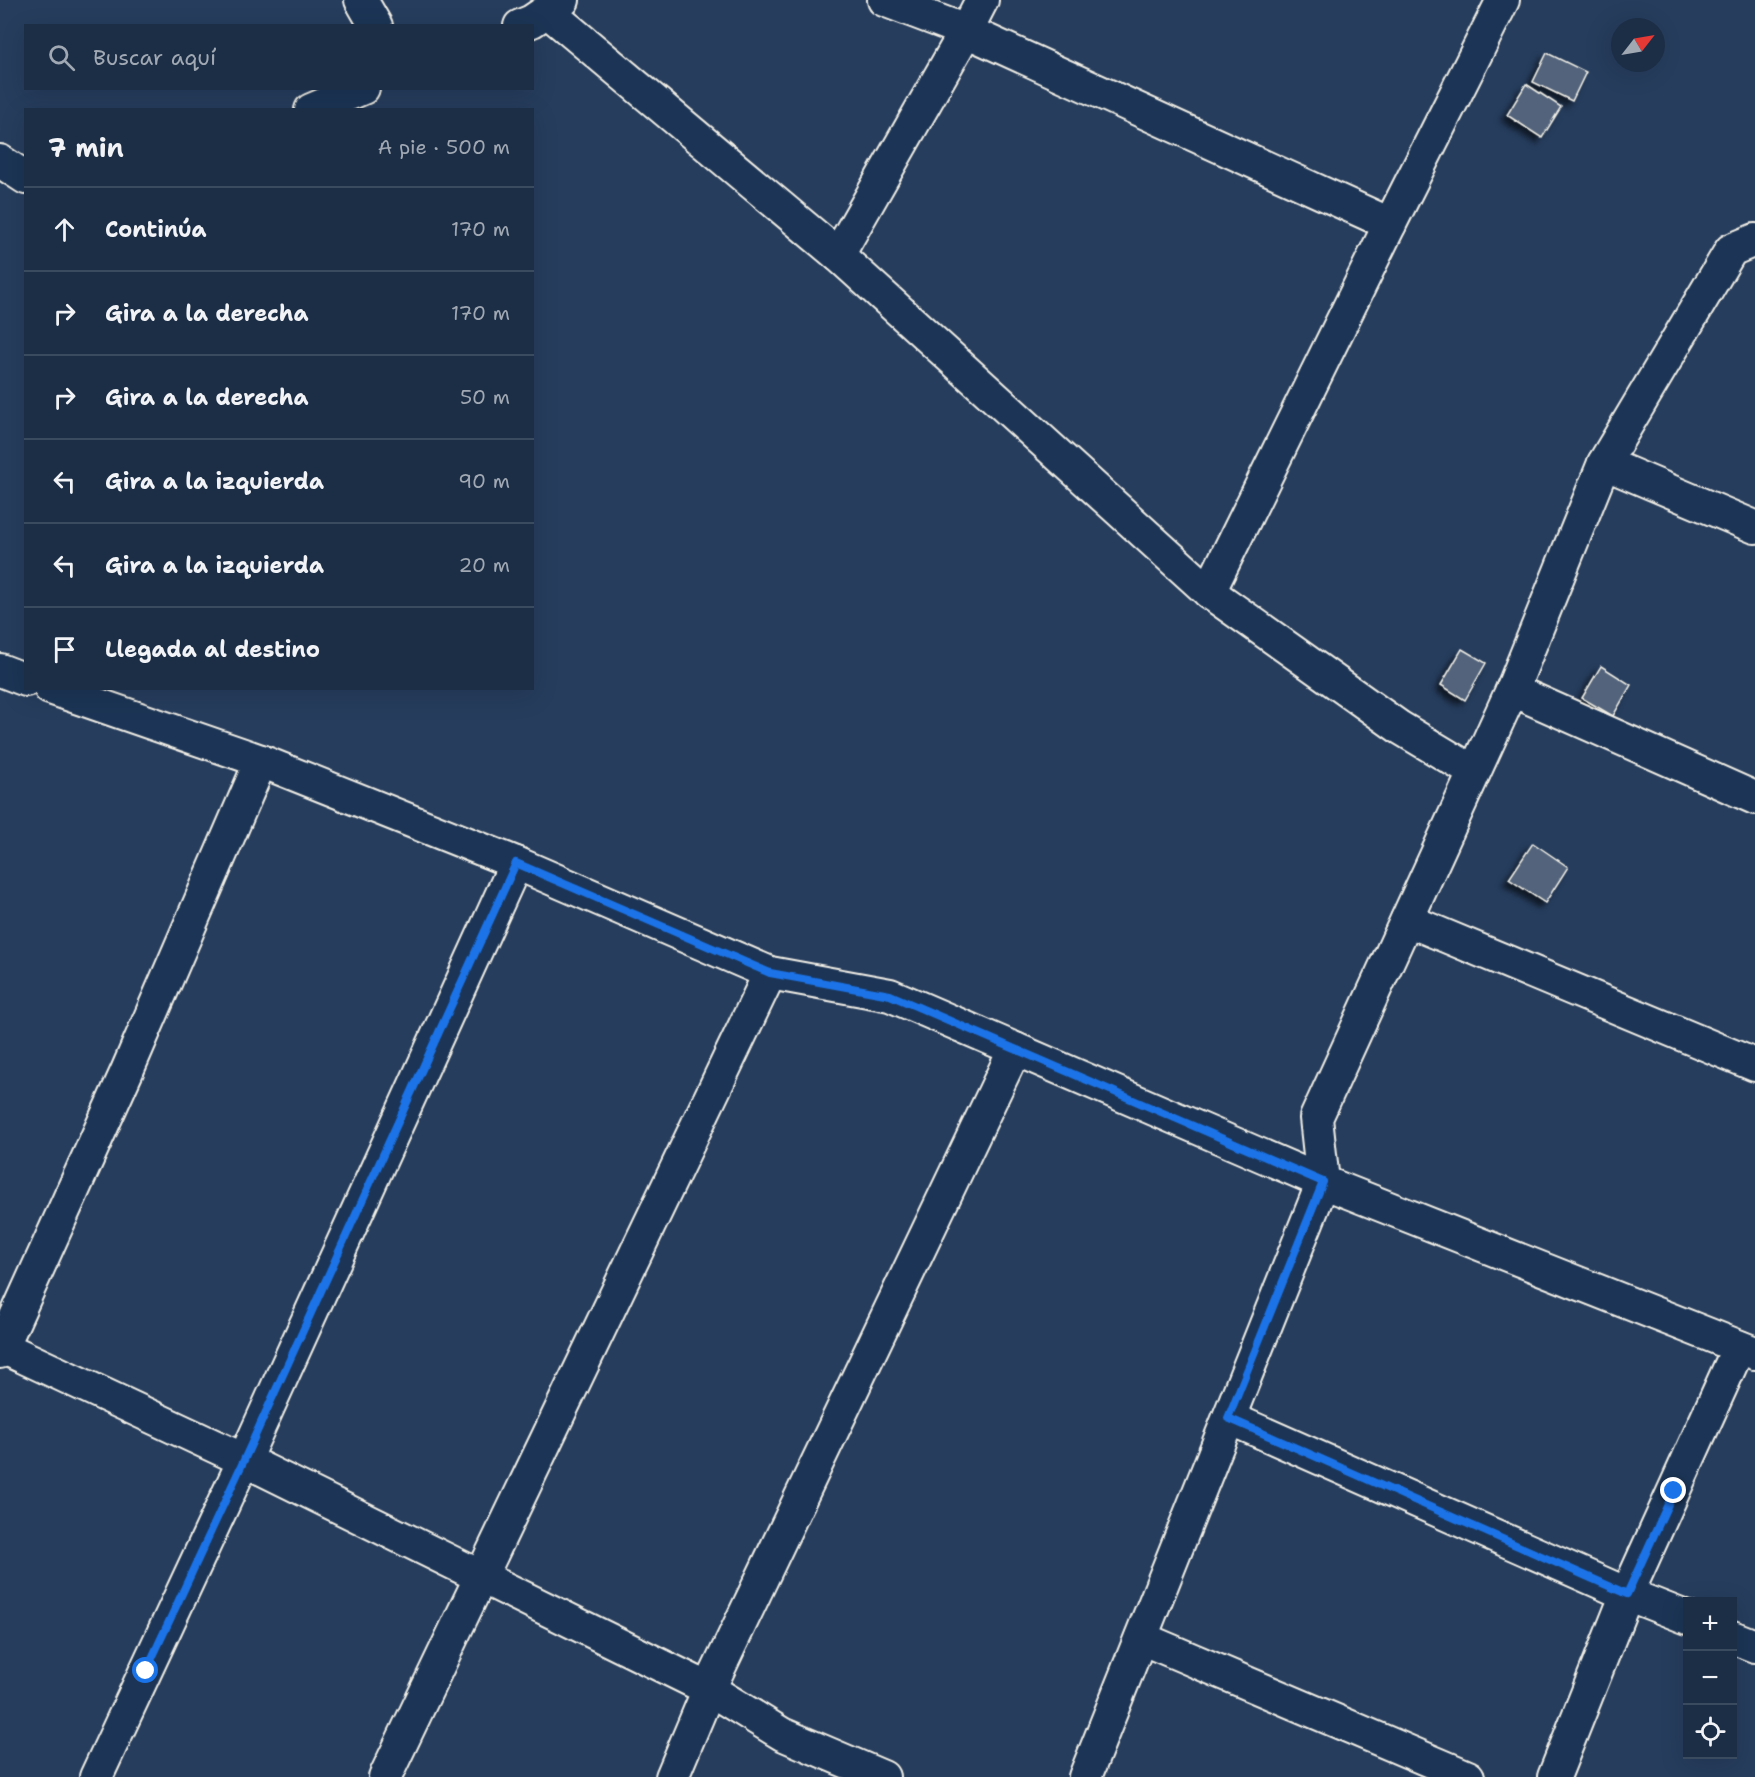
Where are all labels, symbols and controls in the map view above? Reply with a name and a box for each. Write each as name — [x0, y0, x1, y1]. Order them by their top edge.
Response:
north arrow — [1611, 18, 1665, 72]
search box — [24, 24, 534, 90]
icon: search — [45, 41, 78, 74]
text: Buscar aquí — [93, 43, 216, 72]
text: 7 min — [48, 130, 124, 165]
text: A pie · 500 m — [378, 134, 510, 160]
icon: ahead — [48, 213, 81, 246]
text: Continúa — [105, 215, 207, 244]
text: 170 m — [451, 216, 510, 242]
icon: right — [48, 297, 81, 330]
text: Gira a la derecha — [105, 299, 309, 328]
text: 170 m — [451, 300, 510, 326]
icon: right — [48, 381, 81, 414]
text: Gira a la derecha — [105, 383, 309, 412]
text: 50 m — [460, 384, 510, 410]
icon: left — [48, 465, 81, 498]
text: Gira a la izquierda — [105, 467, 324, 496]
text: 90 m — [458, 468, 510, 494]
icon: left — [48, 549, 81, 582]
text: Gira a la izquierda — [105, 551, 324, 580]
text: 20 m — [459, 552, 510, 578]
icon: arrive — [48, 633, 81, 666]
text: Llegada al destino — [105, 635, 320, 664]
route end — [1660, 1477, 1686, 1503]
map controls — [1683, 1597, 1737, 1759]
button: + — [1683, 1597, 1737, 1651]
button: − — [1683, 1651, 1737, 1705]
route start — [132, 1657, 158, 1683]
button: locate — [1683, 1705, 1737, 1759]

